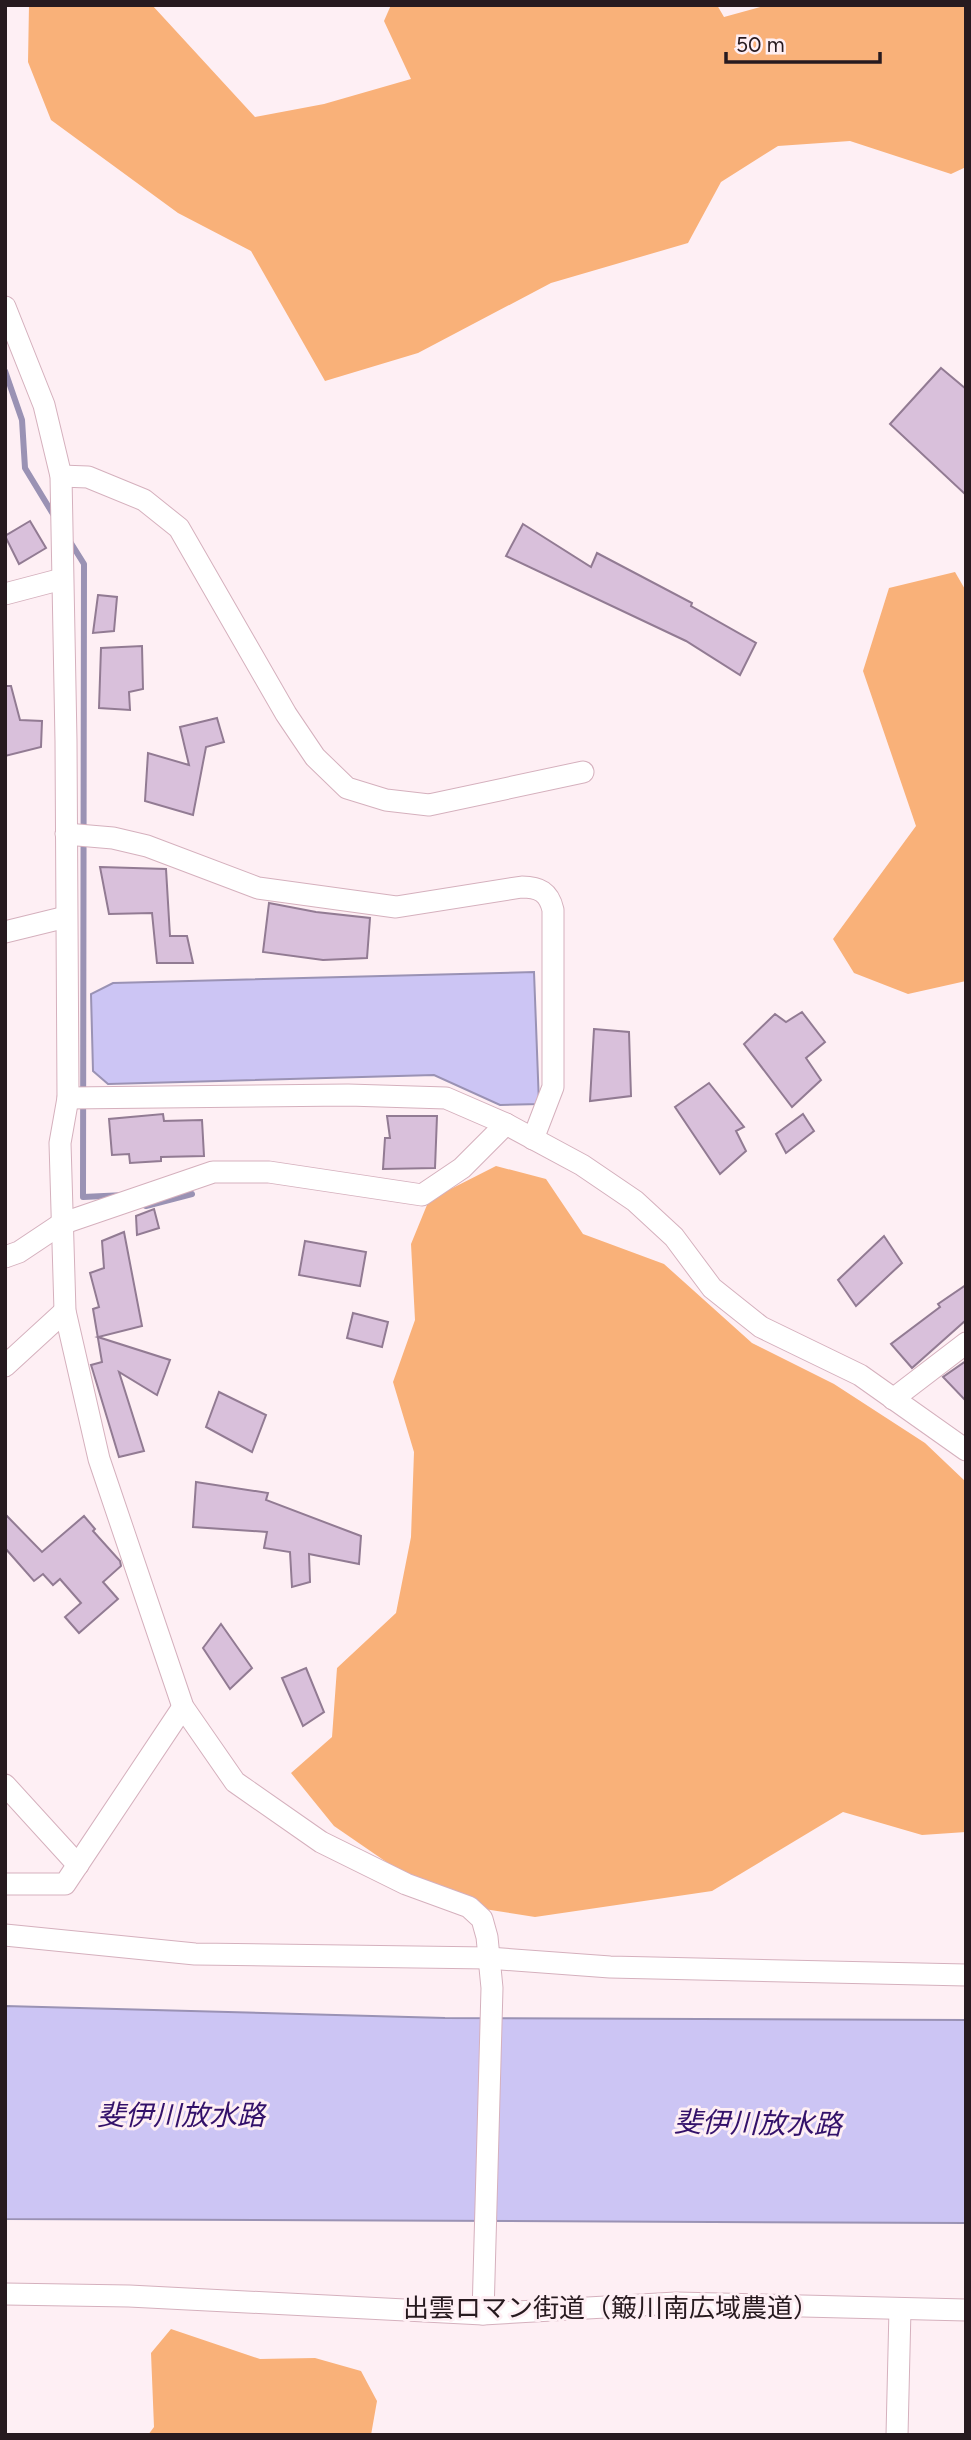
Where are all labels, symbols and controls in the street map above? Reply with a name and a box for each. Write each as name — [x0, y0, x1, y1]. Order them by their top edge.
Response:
scale bar — [726, 21, 880, 65]
text: 50 m — [736, 32, 785, 57]
water label: 斐伊川放水路 — [97, 2098, 267, 2132]
water label: 斐伊川放水路 — [674, 2105, 844, 2141]
street label: 出雲ロマン街道（簸川南広域農道） — [403, 2292, 819, 2324]

